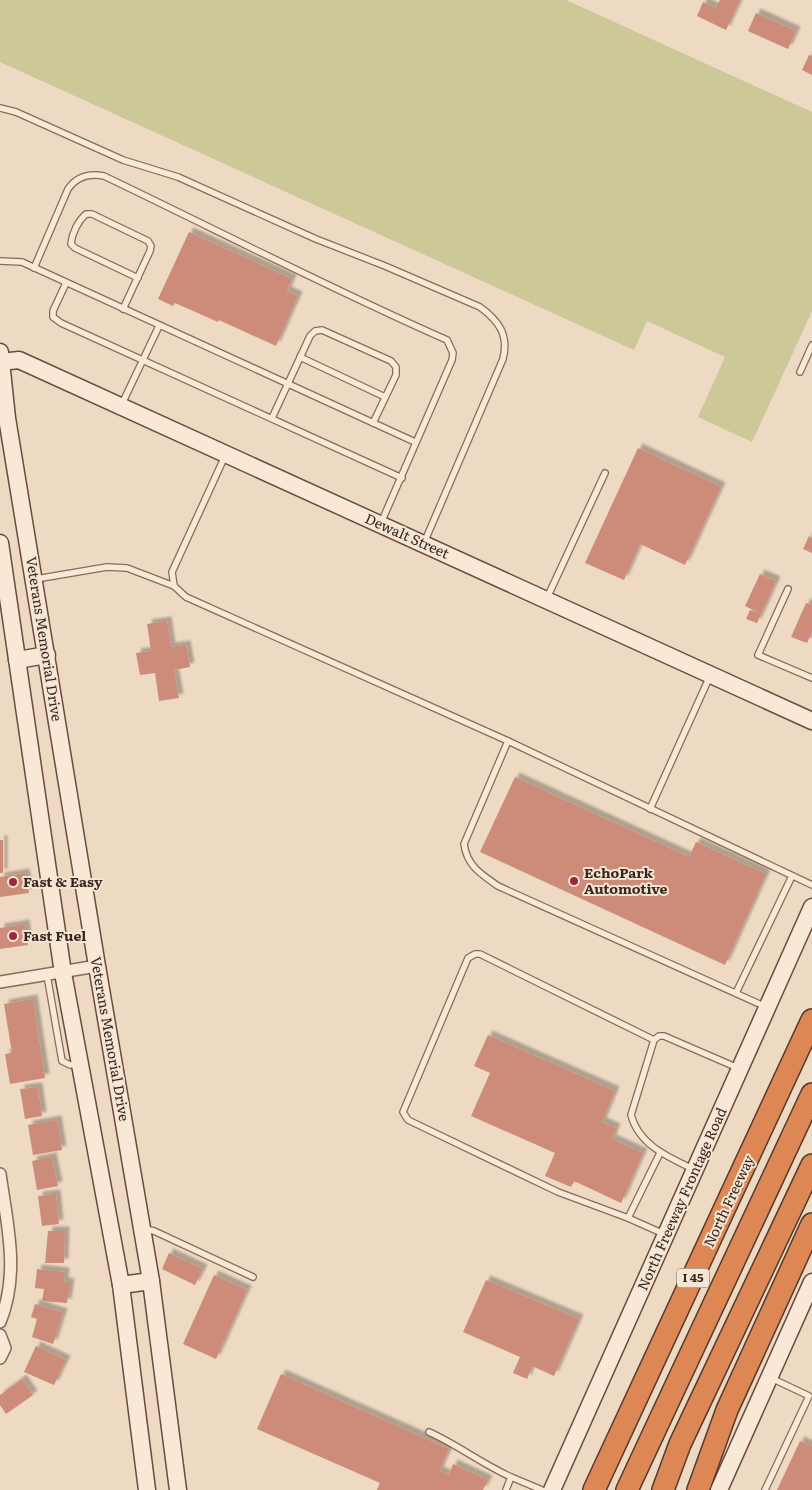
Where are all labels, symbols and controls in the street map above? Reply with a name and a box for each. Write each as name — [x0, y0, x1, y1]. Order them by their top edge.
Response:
street label: Dewalt Street — [362, 508, 453, 563]
street label: Veterans Memorial Drive — [22, 555, 68, 723]
place label: EchoPark Automotive — [584, 862, 668, 898]
place label: Fast & Easy — [23, 871, 103, 891]
marker: EchoPark Automotive — [568, 875, 580, 887]
marker: Fast & Easy — [7, 876, 19, 888]
place label: Fast Fuel — [23, 925, 86, 945]
marker: Fast Fuel — [7, 930, 19, 942]
street label: Veterans Memorial Drive — [87, 955, 135, 1123]
street label: North Freeway Frontage Road — [634, 1105, 730, 1293]
street label: North Freeway — [700, 1152, 758, 1250]
road number: I 45 — [677, 1268, 709, 1288]

